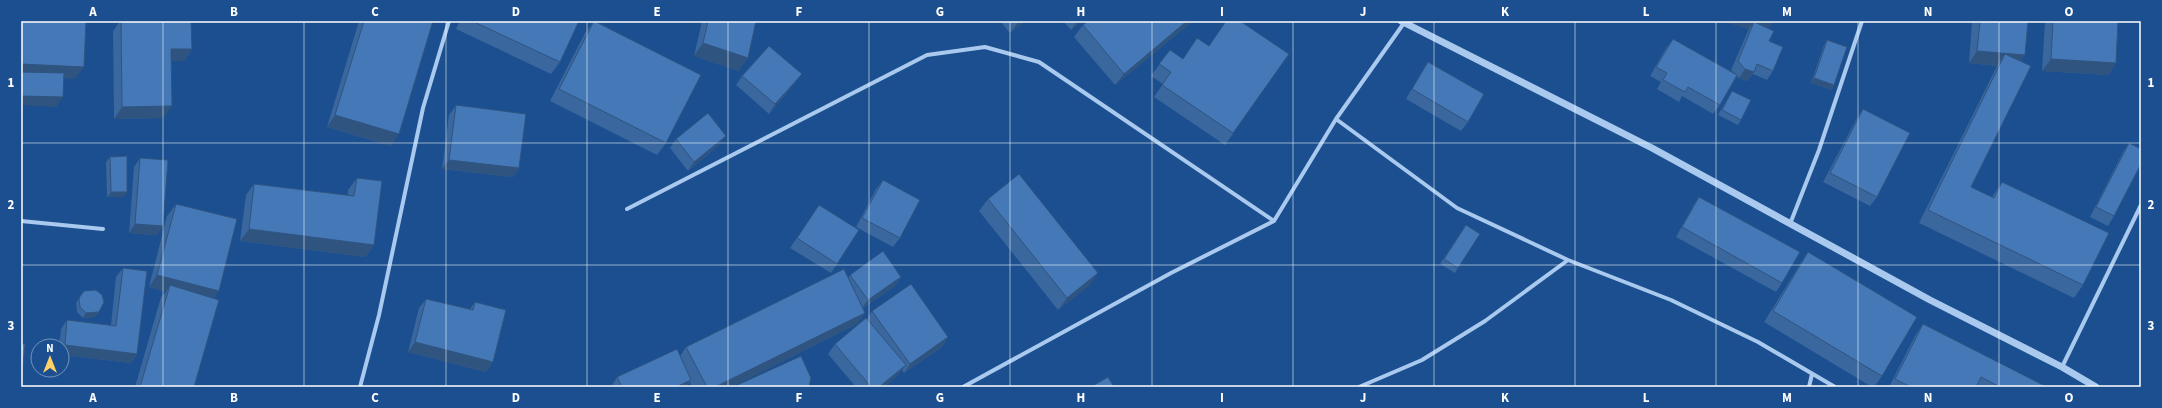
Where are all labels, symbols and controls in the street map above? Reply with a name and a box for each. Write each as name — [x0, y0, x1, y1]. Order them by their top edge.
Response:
text: A — [88, 3, 97, 21]
text: B — [230, 3, 238, 21]
text: C — [371, 3, 379, 21]
text: D — [512, 3, 520, 21]
text: E — [653, 3, 661, 21]
text: F — [796, 3, 803, 21]
text: G — [936, 3, 944, 21]
text: H — [1077, 3, 1085, 21]
text: I — [1220, 3, 1224, 21]
text: J — [1360, 3, 1366, 21]
text: K — [1501, 3, 1510, 21]
text: L — [1643, 3, 1650, 21]
text: M — [1782, 3, 1792, 21]
text: N — [1924, 3, 1932, 21]
text: O — [2065, 3, 2074, 21]
text: 1 — [8, 74, 15, 92]
text: 1 — [2148, 74, 2155, 92]
text: 2 — [8, 196, 15, 214]
text: 2 — [2148, 196, 2155, 214]
text: 3 — [8, 317, 15, 335]
text: 3 — [2148, 317, 2155, 335]
north arrow — [30, 338, 70, 378]
text: N — [46, 341, 54, 356]
text: A — [88, 389, 97, 407]
text: B — [230, 389, 238, 407]
text: C — [371, 389, 379, 407]
text: D — [512, 389, 520, 407]
text: E — [653, 389, 661, 407]
text: F — [796, 389, 803, 407]
text: G — [936, 389, 944, 407]
text: H — [1077, 389, 1085, 407]
text: I — [1220, 389, 1224, 407]
text: J — [1360, 389, 1366, 407]
text: K — [1501, 389, 1510, 407]
text: L — [1643, 389, 1650, 407]
text: M — [1782, 389, 1792, 407]
text: N — [1924, 389, 1932, 407]
text: O — [2065, 389, 2074, 407]

